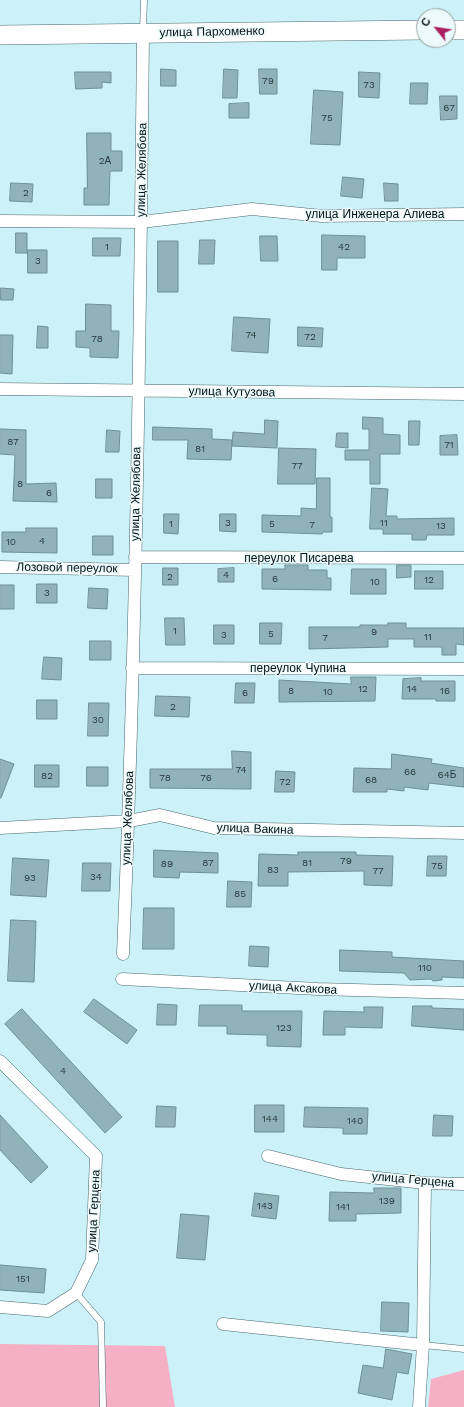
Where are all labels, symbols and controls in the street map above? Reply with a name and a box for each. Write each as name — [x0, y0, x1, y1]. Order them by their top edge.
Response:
north arrow — [416, 8, 456, 48]
text: С — [418, 16, 434, 29]
street label: улица Пархоменко — [159, 24, 265, 40]
house number: 79 — [262, 75, 274, 87]
house number: 73 — [363, 79, 375, 91]
house number: 67 — [443, 102, 455, 114]
house number: 75 — [321, 112, 333, 124]
street label: улица Желябова — [134, 123, 150, 217]
house number: 2А — [99, 155, 111, 167]
house number: 2 — [23, 187, 29, 199]
street label: улица Инженера Алиева — [305, 207, 445, 221]
house number: 1 — [105, 241, 109, 253]
house number: 42 — [338, 241, 350, 253]
house number: 3 — [35, 255, 41, 267]
house number: 74 — [245, 329, 257, 341]
house number: 72 — [304, 331, 316, 343]
house number: 78 — [91, 333, 103, 345]
street label: улица Кутузова — [189, 384, 275, 400]
house number: 87 — [7, 436, 19, 448]
house number: 71 — [444, 439, 454, 451]
house number: 81 — [195, 443, 205, 455]
street label: улица Желябова — [128, 447, 144, 541]
house number: 77 — [291, 460, 303, 472]
house number: 8 — [17, 478, 23, 490]
house number: 6 — [46, 487, 52, 499]
house number: 3 — [225, 517, 231, 529]
house number: 11 — [380, 517, 388, 529]
house number: 1 — [169, 518, 173, 530]
house number: 5 — [269, 518, 275, 530]
house number: 7 — [309, 519, 315, 531]
house number: 13 — [436, 520, 446, 532]
house number: 4 — [39, 535, 45, 547]
house number: 10 — [6, 536, 16, 548]
street label: переулок Писарева — [244, 551, 354, 565]
street label: Лозовой переулок — [16, 560, 118, 576]
house number: 4 — [223, 569, 229, 581]
house number: 2 — [167, 571, 173, 583]
house number: 6 — [272, 573, 278, 585]
house number: 12 — [424, 574, 434, 586]
house number: 10 — [370, 576, 380, 588]
house number: 3 — [44, 587, 50, 599]
house number: 1 — [173, 625, 177, 637]
house number: 9 — [371, 626, 377, 638]
house number: 5 — [268, 628, 274, 640]
house number: 3 — [221, 629, 227, 641]
house number: 11 — [424, 631, 432, 643]
house number: 7 — [322, 632, 328, 644]
street label: переулок Чупина — [250, 661, 346, 675]
house number: 12 — [358, 683, 368, 695]
house number: 14 — [407, 683, 417, 695]
house number: 8 — [288, 685, 294, 697]
house number: 16 — [440, 685, 450, 697]
house number: 10 — [323, 686, 333, 698]
house number: 6 — [242, 687, 248, 699]
house number: 2 — [170, 701, 176, 713]
house number: 30 — [92, 714, 104, 726]
house number: 74 — [235, 764, 247, 776]
house number: 66 — [404, 766, 416, 778]
house number: 64Б — [438, 769, 456, 781]
house number: 82 — [41, 770, 53, 782]
street label: улица Желябова — [119, 771, 137, 865]
house number: 78 — [159, 772, 171, 784]
house number: 76 — [200, 772, 212, 784]
house number: 68 — [365, 774, 377, 786]
house number: 72 — [279, 776, 291, 788]
street label: улица Вакина — [216, 820, 294, 838]
house number: 79 — [340, 855, 352, 867]
house number: 87 — [202, 857, 214, 869]
house number: 81 — [302, 857, 312, 869]
house number: 89 — [161, 858, 173, 870]
house number: 75 — [431, 860, 443, 872]
house number: 83 — [267, 864, 279, 876]
house number: 77 — [372, 865, 384, 877]
house number: 34 — [90, 871, 102, 883]
house number: 93 — [24, 872, 36, 884]
house number: 85 — [234, 888, 246, 900]
house number: 110 — [418, 962, 432, 974]
street label: улица Аксакова — [249, 979, 337, 997]
house number: 123 — [276, 1022, 292, 1034]
house number: 4 — [60, 1065, 66, 1077]
house number: 144 — [262, 1113, 278, 1125]
house number: 140 — [347, 1115, 363, 1127]
street label: улица Герцена — [85, 1169, 103, 1253]
street label: улица Герцена — [371, 1169, 455, 1191]
house number: 139 — [379, 1195, 395, 1207]
house number: 143 — [257, 1200, 273, 1212]
house number: 141 — [336, 1201, 350, 1213]
house number: 151 — [16, 1273, 30, 1285]

